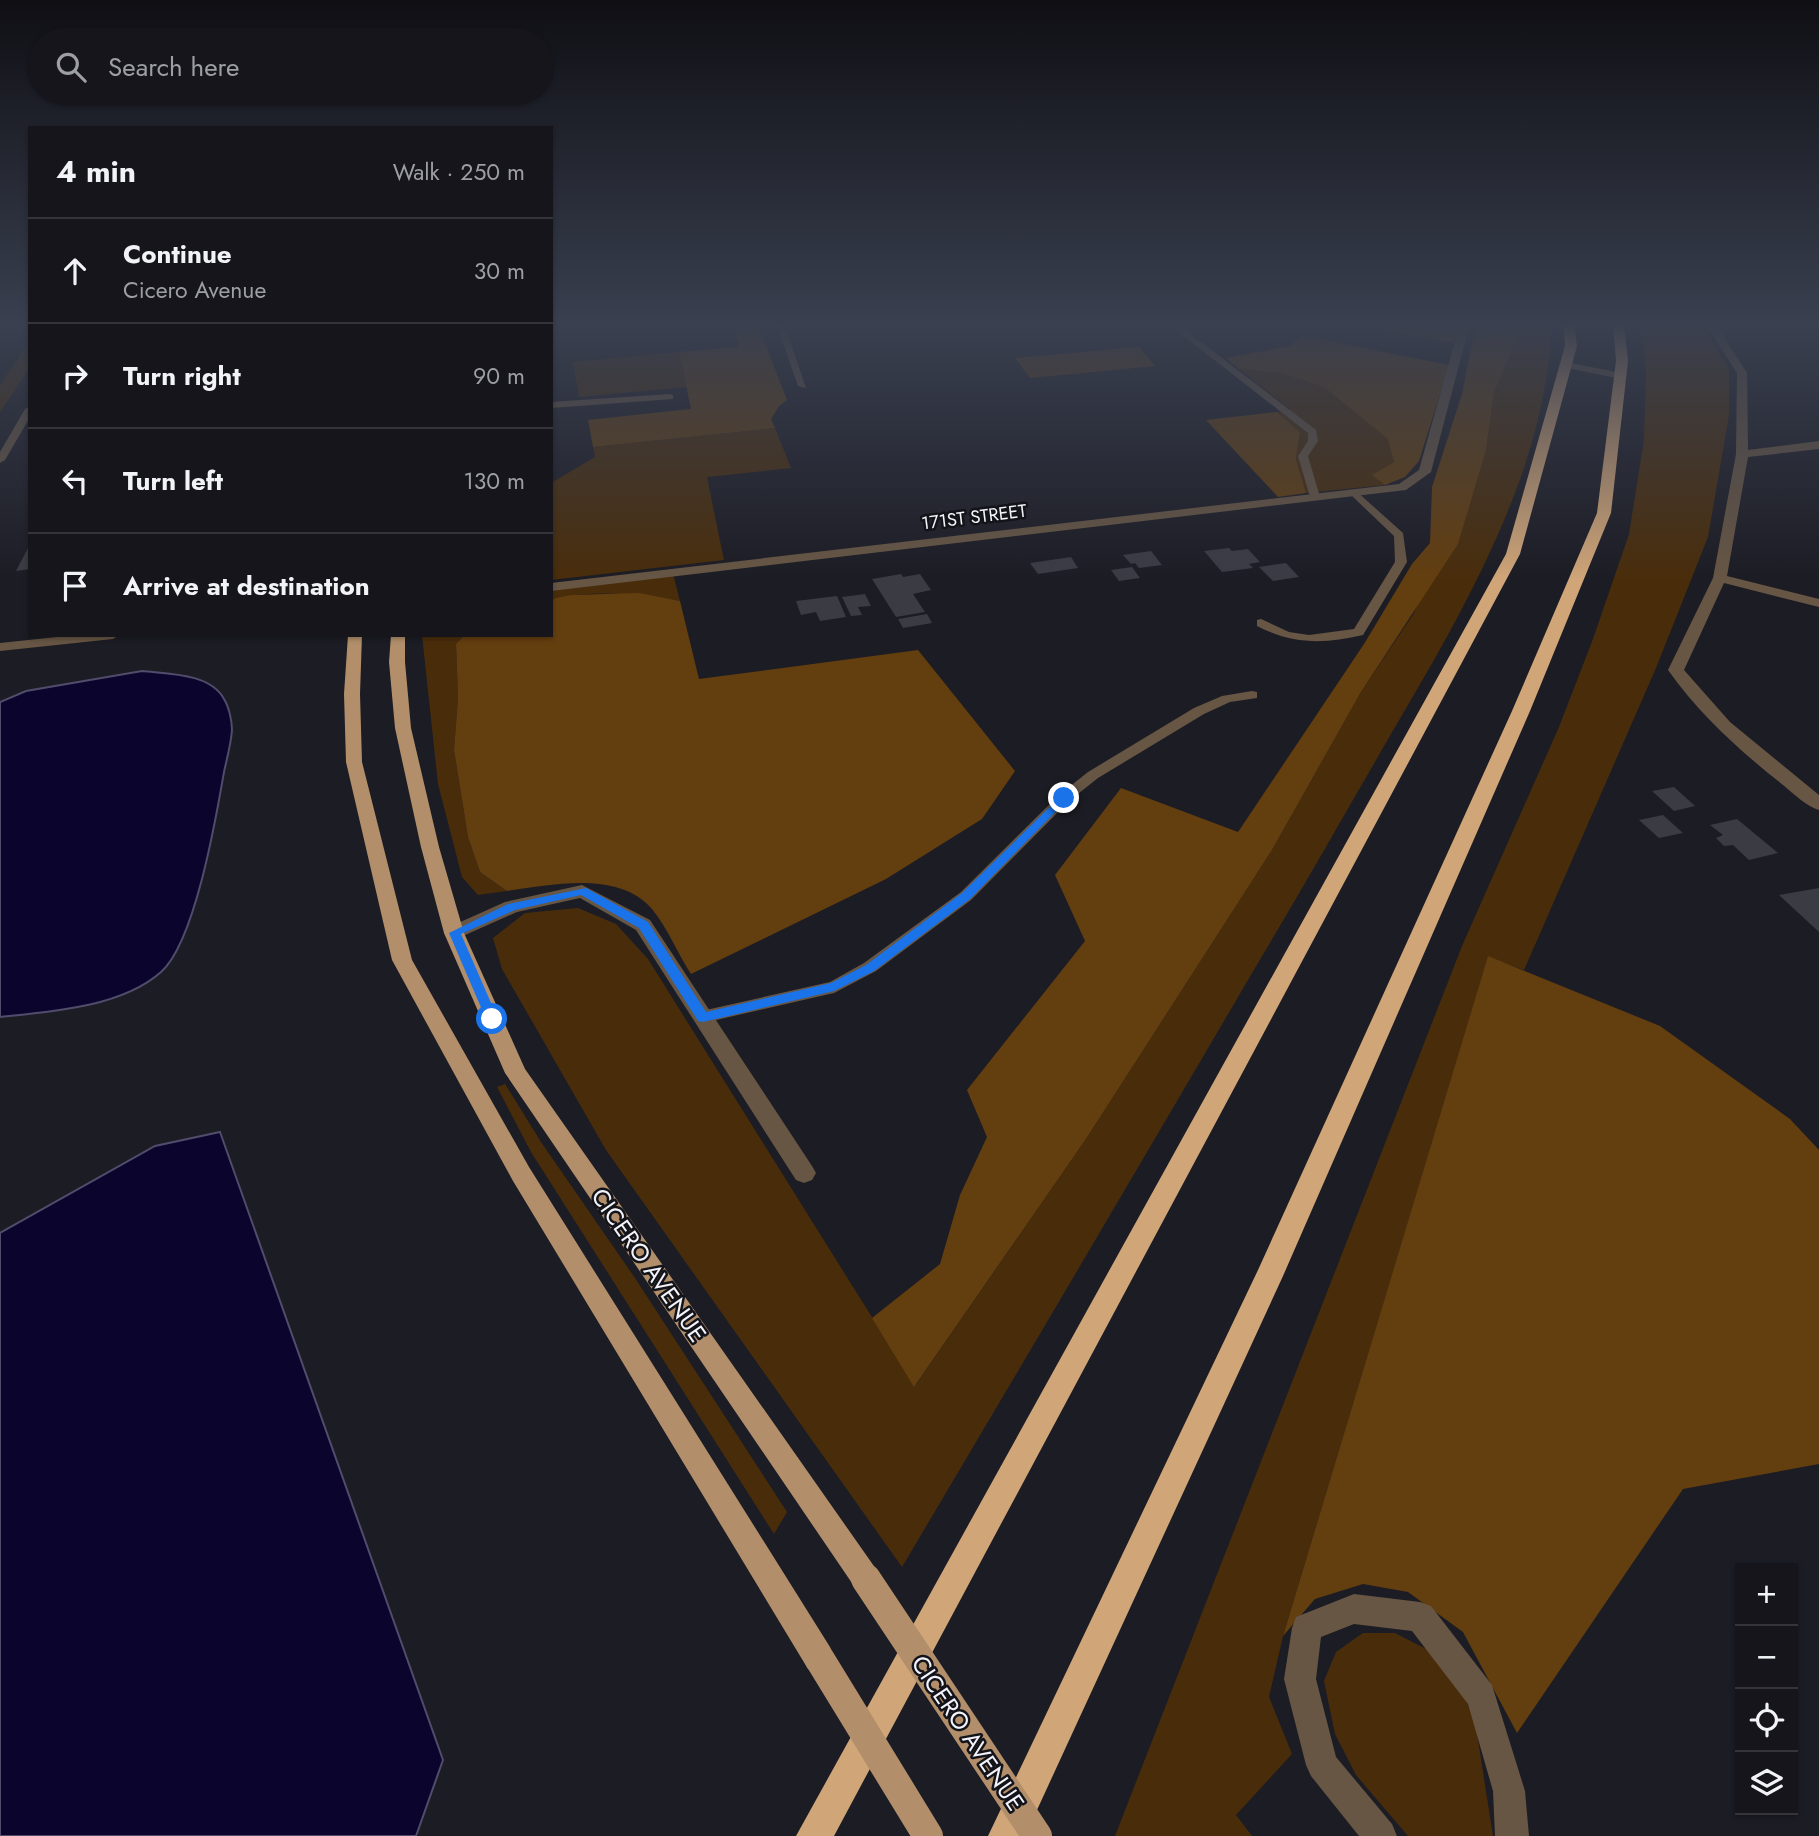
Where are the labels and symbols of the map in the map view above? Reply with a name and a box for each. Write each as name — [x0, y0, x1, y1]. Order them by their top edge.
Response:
street label: 171ST STREET — [920, 498, 1029, 536]
route end — [1048, 782, 1079, 813]
route start — [476, 1003, 507, 1034]
street label: CICERO AVENUE — [583, 1181, 715, 1349]
street label: CICERO AVENUE — [903, 1648, 1033, 1818]

